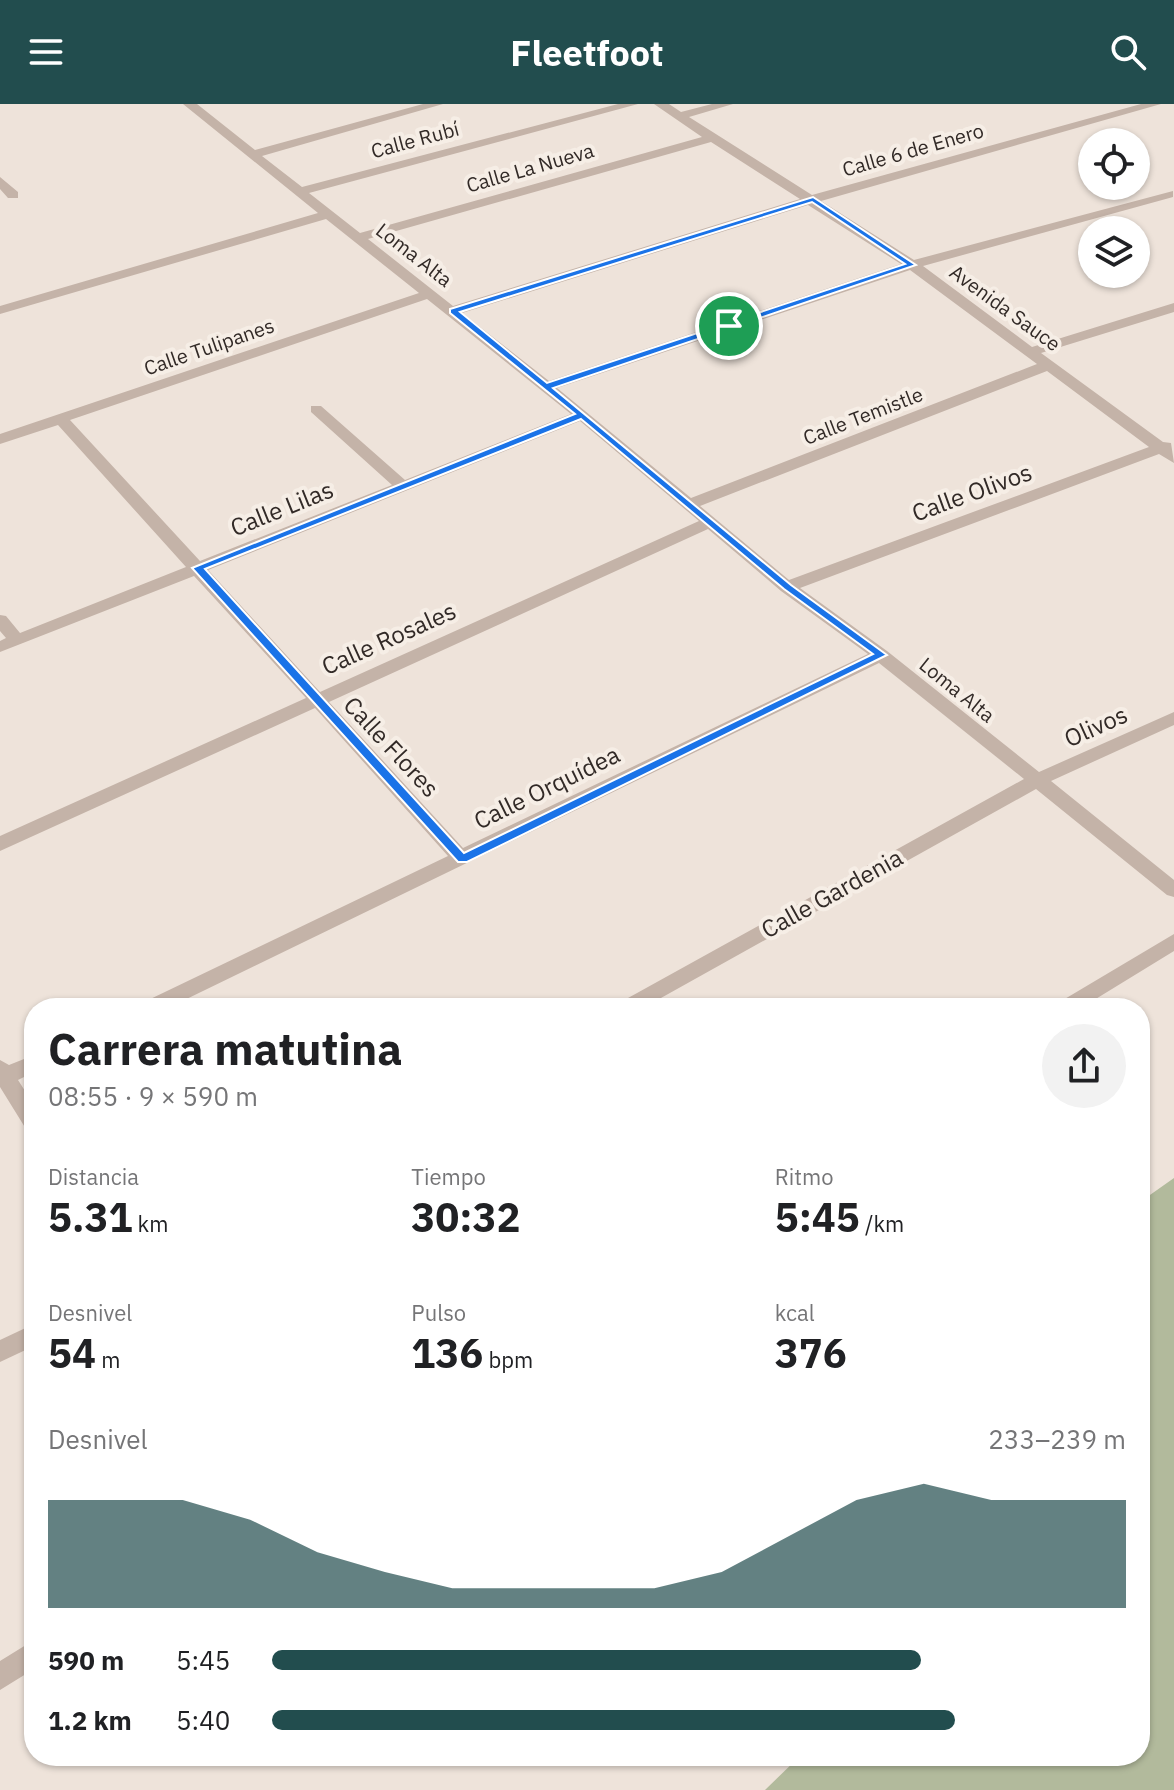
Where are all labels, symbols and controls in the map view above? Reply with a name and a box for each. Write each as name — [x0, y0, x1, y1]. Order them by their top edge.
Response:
text: Fleetfoot — [510, 29, 664, 76]
icon: menu — [24, 30, 68, 74]
icon: search — [1106, 30, 1150, 74]
street label: Calle Rubí — [368, 115, 462, 164]
street label: Calle 6 de Enero — [839, 116, 987, 183]
map controls — [1078, 128, 1150, 288]
button: locate — [1078, 128, 1150, 200]
street label: Calle La Nueva — [463, 136, 597, 199]
street label: Loma Alta — [371, 216, 458, 293]
button: layers — [1078, 216, 1150, 288]
street label: Avenida Sauce — [944, 258, 1066, 357]
pin — [695, 292, 763, 360]
icon: arrive — [707, 304, 751, 348]
street label: Calle Tulipanes — [140, 312, 278, 381]
street label: Calle Temistle — [799, 380, 927, 451]
street label: Calle Olivos — [907, 456, 1036, 529]
street label: Calle Lilas — [225, 473, 338, 543]
street label: Calle Rosales — [316, 594, 461, 682]
street label: Loma Alta — [914, 651, 1001, 729]
street label: Calle Flores — [337, 689, 447, 803]
street label: Olivos — [1059, 698, 1132, 754]
street label: Calle Orquídea — [468, 738, 625, 836]
street label: Calle Gardenia — [755, 841, 908, 945]
text: Carrera matutina — [48, 1020, 402, 1077]
button: share — [1042, 1024, 1126, 1108]
text: 08:55 · 9 × 590 m — [48, 1079, 258, 1113]
text: Distancia — [48, 1162, 139, 1191]
text: Tiempo — [411, 1162, 486, 1191]
text: Ritmo — [775, 1162, 834, 1191]
text: 5.31 — [48, 1191, 132, 1243]
text: 30:32 — [411, 1191, 521, 1243]
text: 5:45 — [775, 1191, 860, 1243]
text: km — [132, 1209, 168, 1238]
text: /km — [860, 1209, 904, 1238]
text: Desnivel — [48, 1298, 132, 1327]
text: Pulso — [411, 1298, 466, 1327]
text: kcal — [775, 1298, 815, 1327]
text: 54 — [48, 1327, 96, 1379]
text: 136 — [411, 1327, 483, 1379]
text: 376 — [775, 1327, 847, 1379]
text: m — [96, 1345, 120, 1374]
text: bpm — [483, 1345, 533, 1374]
text: Desnivel — [48, 1422, 148, 1456]
text: 233–239 m — [988, 1422, 1126, 1456]
text: 590 m — [48, 1643, 124, 1677]
text: 5:45 — [176, 1643, 230, 1677]
text: 1.2 km — [48, 1703, 132, 1737]
text: 5:40 — [176, 1703, 230, 1737]

